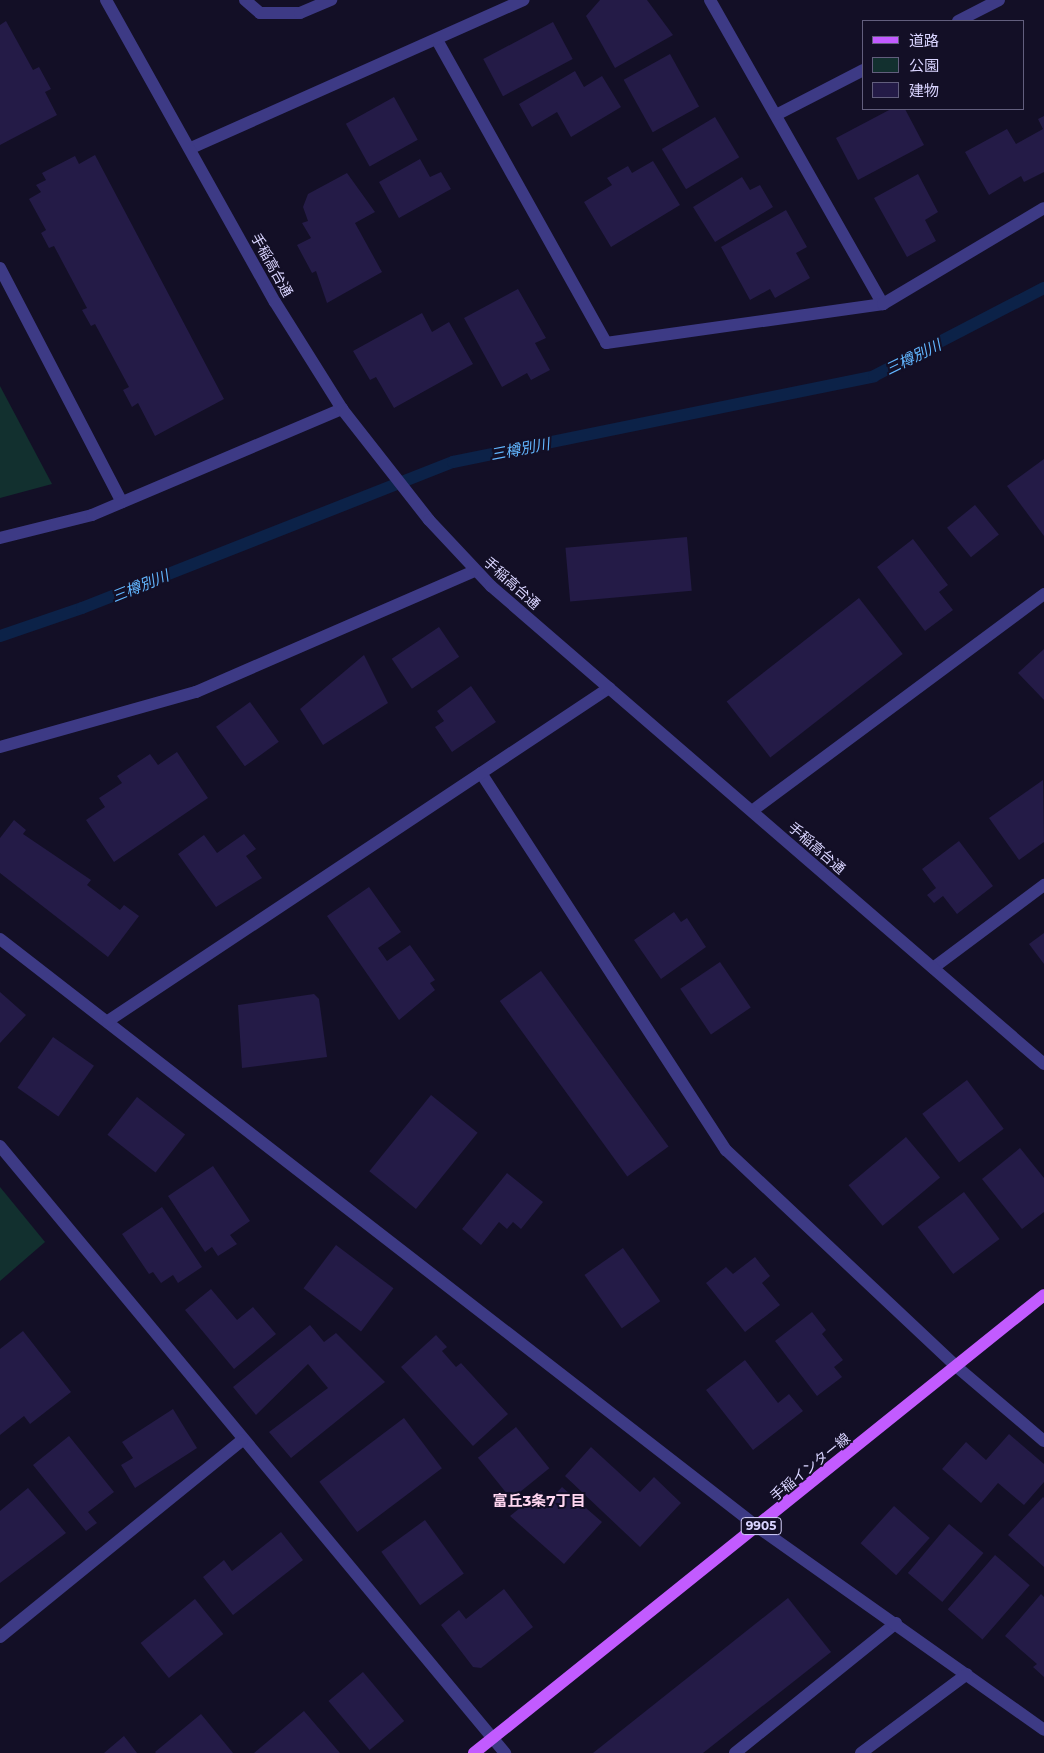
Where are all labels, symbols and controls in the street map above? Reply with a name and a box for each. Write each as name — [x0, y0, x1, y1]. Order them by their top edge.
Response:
legend — [862, 20, 1024, 110]
text: 道路 — [909, 31, 939, 50]
text: 公園 — [909, 56, 939, 75]
text: 建物 — [909, 81, 939, 100]
street label: 手稲高台通 — [248, 230, 296, 300]
water label: 三樽別川 — [882, 336, 944, 378]
water label: 三樽別川 — [489, 434, 551, 464]
street label: 手稲高台通 — [480, 553, 544, 613]
water label: 三樽別川 — [109, 566, 171, 606]
street label: 手稲高台通 — [785, 819, 849, 877]
street label: 手稲インター線 — [767, 1430, 853, 1504]
district label: 富丘3条7丁目 — [492, 1492, 586, 1510]
road number: 9905 — [740, 1516, 782, 1535]

